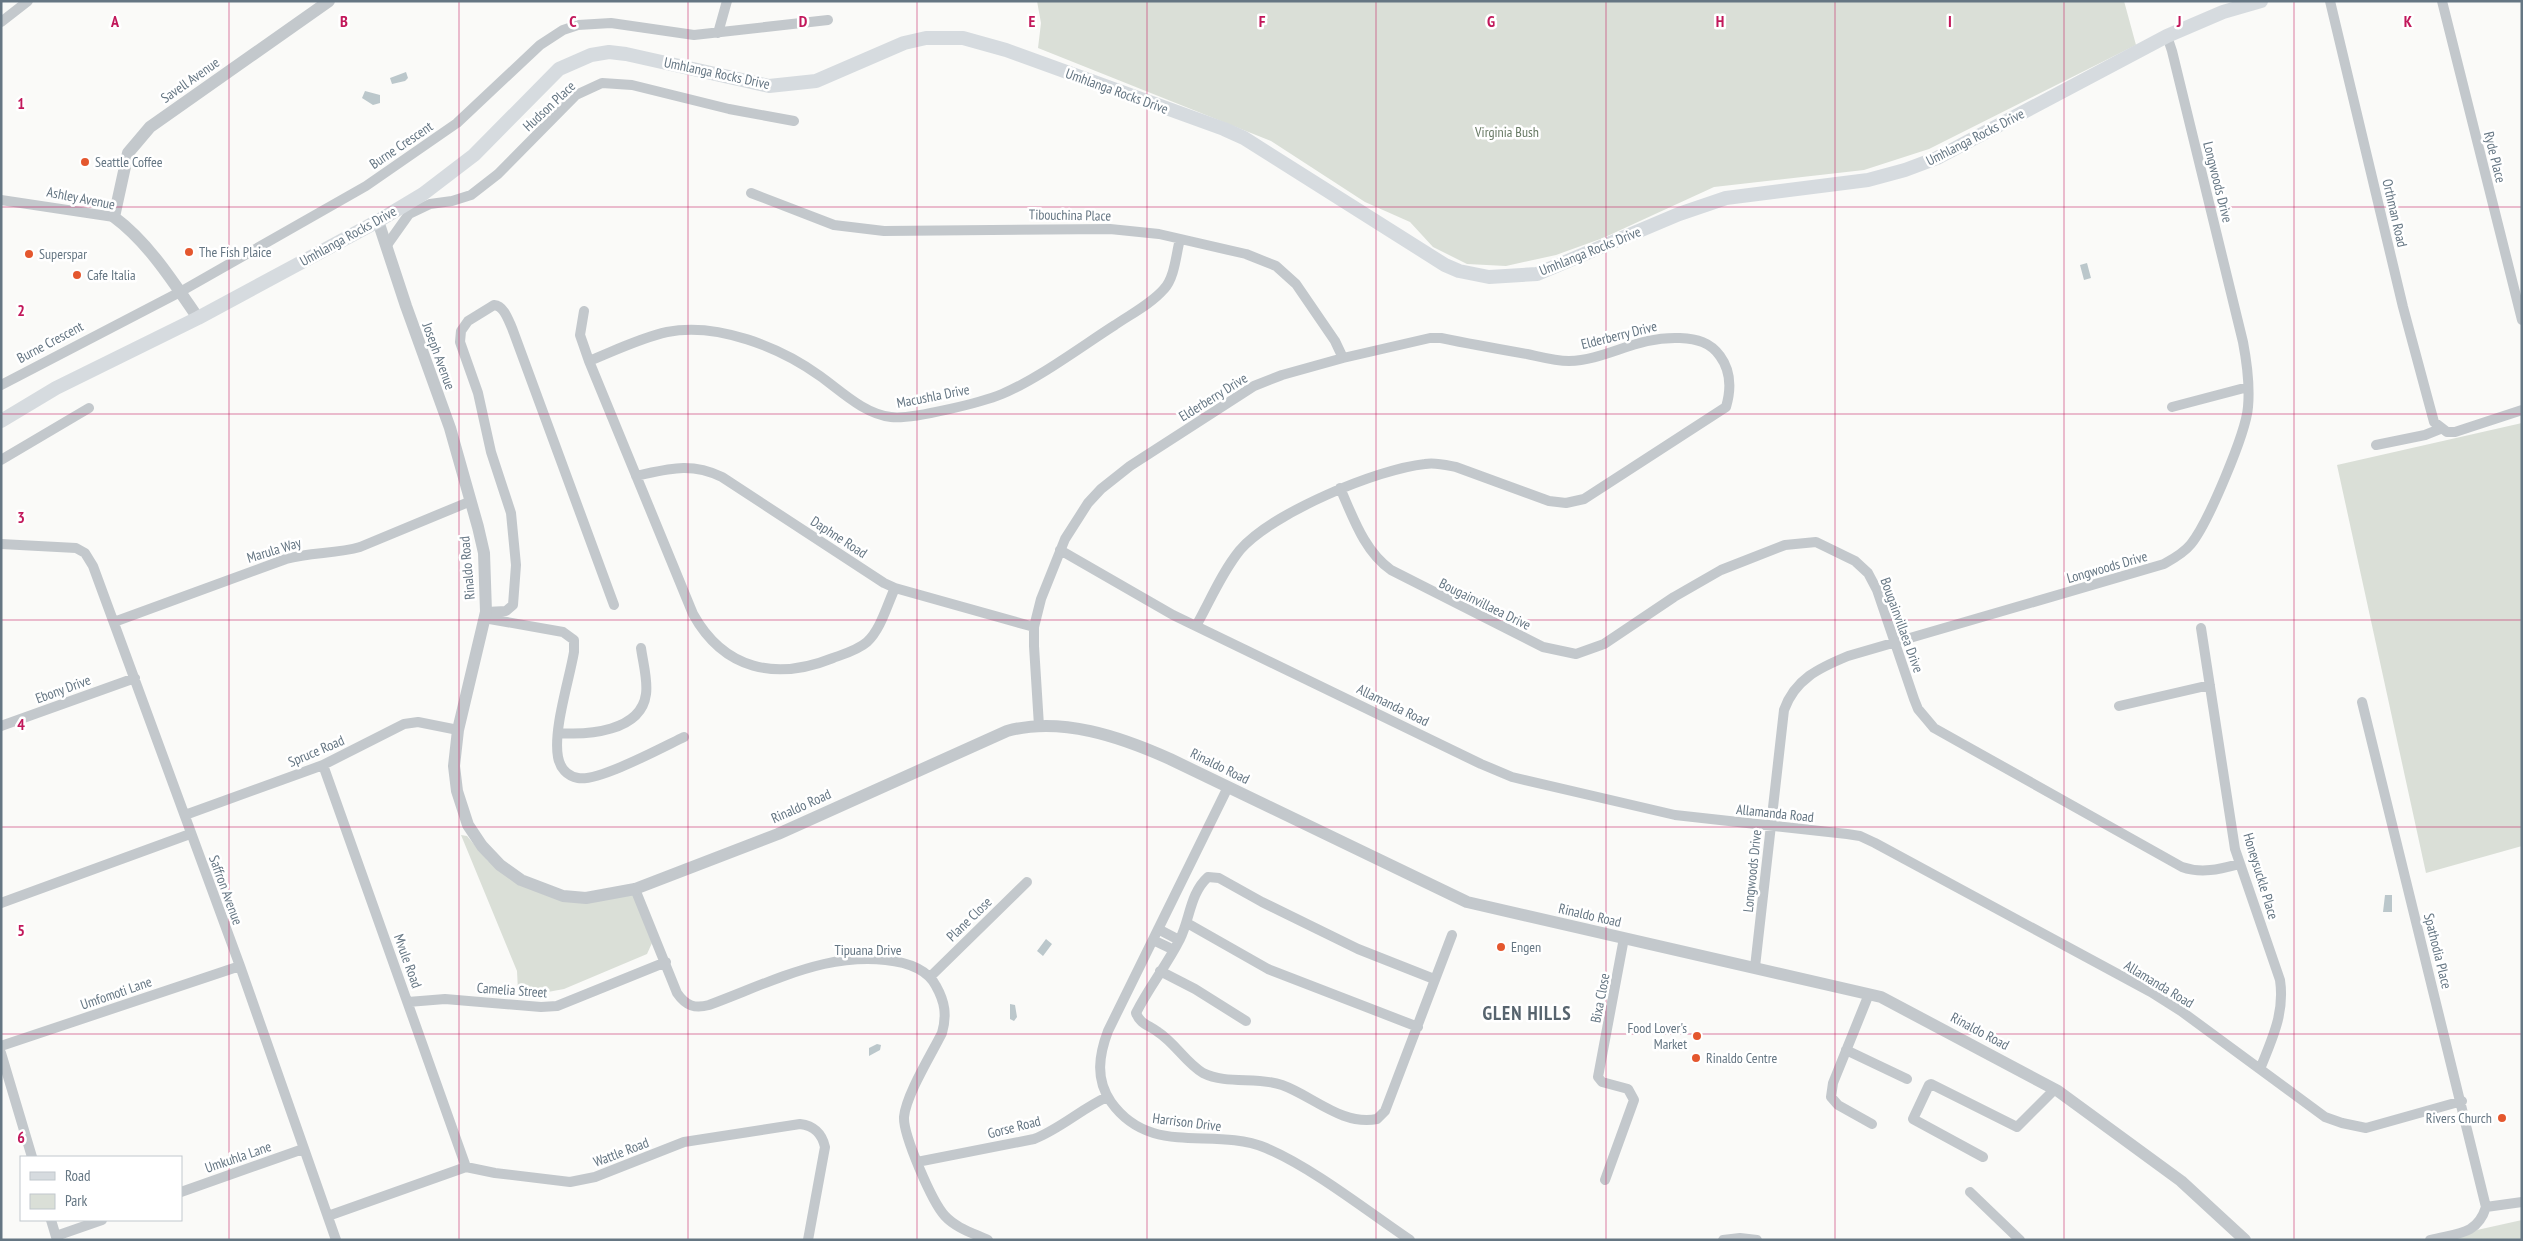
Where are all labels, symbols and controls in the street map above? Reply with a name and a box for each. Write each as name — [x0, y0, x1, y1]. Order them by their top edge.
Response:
text: A — [110, 11, 120, 31]
text: B — [340, 11, 348, 31]
text: C — [569, 11, 577, 31]
text: D — [799, 11, 808, 31]
text: E — [1029, 11, 1036, 31]
text: F — [1259, 11, 1266, 31]
text: G — [1487, 11, 1495, 31]
text: H — [1716, 11, 1724, 31]
text: I — [1948, 11, 1952, 31]
text: J — [2176, 11, 2181, 31]
text: K — [2404, 11, 2413, 31]
street label: Savell Avenue — [157, 53, 223, 107]
street label: Umhlanga Rocks Drive — [662, 53, 772, 93]
street label: Umhlanga Rocks Drive — [1063, 64, 1171, 118]
street label: Hudson Place — [519, 77, 579, 135]
text: 1 — [17, 93, 25, 113]
street label: Umhlanga Rocks Drive — [1923, 104, 2027, 170]
street label: Burne Crescent — [366, 117, 436, 173]
park label: Virginia Bush — [1474, 123, 1539, 141]
street label: Ryde Place — [2480, 130, 2510, 185]
street label: Longwoods Drive — [2199, 140, 2237, 225]
place label: Seattle Coffee — [95, 153, 163, 171]
marker: Seattle Coffee — [79, 156, 91, 168]
street label: Orthman Road — [2378, 177, 2412, 249]
street label: Ashley Avenue — [45, 183, 117, 213]
street label: Umhlanga Rocks Drive — [296, 202, 400, 270]
street label: Tibouchina Place — [1029, 205, 1111, 225]
street label: Umhlanga Rocks Drive — [1537, 222, 1644, 280]
place label: The Fish Plaice — [199, 243, 272, 261]
place label: Superspar — [39, 245, 87, 263]
marker: The Fish Plaice — [183, 246, 195, 258]
marker: Superspar — [23, 248, 35, 260]
place label: Cafe Italia — [87, 266, 136, 284]
marker: Cafe Italia — [71, 269, 83, 281]
text: 2 — [17, 300, 25, 320]
street label: Burne Crescent — [14, 317, 86, 367]
street label: Elderberry Drive — [1579, 317, 1659, 353]
street label: Joseph Avenue — [418, 319, 460, 392]
street label: Elderberry Drive — [1175, 369, 1251, 425]
street label: Macushla Drive — [895, 380, 971, 412]
text: 3 — [17, 507, 25, 527]
street label: Daphne Road — [807, 512, 871, 562]
street label: Marula Way — [245, 533, 304, 567]
street label: Rinaldo Road — [455, 535, 479, 601]
street label: Longwoods Drive — [2065, 547, 2150, 587]
street label: Bougainvillaea Drive — [1436, 574, 1534, 634]
street label: Bougainvillaea Drive — [1876, 575, 1928, 675]
street label: Ebony Drive — [33, 671, 93, 707]
street label: Allamanda Road — [1354, 680, 1432, 730]
text: 4 — [17, 714, 25, 734]
street label: Spruce Road — [285, 731, 347, 771]
street label: Rinaldo Road — [1187, 744, 1253, 788]
street label: Rinaldo Road — [768, 785, 834, 827]
street label: Allamanda Road — [1735, 800, 1815, 826]
street label: Longwoods Drive — [1739, 829, 1765, 913]
street label: Honeysuckle Place — [2239, 831, 2283, 922]
street label: Saffron Avenue — [205, 853, 247, 927]
street label: Plane Close — [942, 893, 996, 945]
street label: Rinaldo Road — [1557, 899, 1623, 931]
street label: Spathodia Place — [2420, 911, 2456, 991]
text: 5 — [17, 920, 25, 940]
street label: Mvule Road — [390, 931, 426, 991]
place label: Engen — [1511, 938, 1541, 956]
street label: Tipuana Drive — [834, 941, 902, 959]
marker: Engen — [1495, 941, 1507, 953]
street label: Allamanda Road — [2121, 956, 2197, 1012]
street label: Bixa Close — [1586, 971, 1614, 1024]
street label: Umfomoti Lane — [78, 972, 154, 1014]
street label: Camelia Street — [476, 979, 548, 1001]
district label: GLEN HILLS — [1482, 1001, 1572, 1025]
street label: Rinaldo Road — [1948, 1008, 2012, 1054]
place label: Food Lover's Market — [1627, 1019, 1687, 1053]
marker: Food Lover's Market — [1691, 1030, 1703, 1042]
place label: Rinaldo Centre — [1706, 1049, 1777, 1067]
marker: Rinaldo Centre — [1690, 1052, 1702, 1064]
street label: Harrison Drive — [1152, 1109, 1223, 1135]
place label: Rivers Church — [2426, 1109, 2492, 1127]
street label: Gorse Road — [986, 1112, 1042, 1142]
marker: Rivers Church — [2496, 1112, 2508, 1124]
text: 6 — [17, 1127, 25, 1147]
street label: Wattle Road — [591, 1133, 651, 1171]
street label: Umkuhla Lane — [202, 1137, 274, 1177]
legend — [20, 1156, 182, 1221]
text: Road — [65, 1166, 91, 1185]
text: Park — [65, 1191, 87, 1210]

